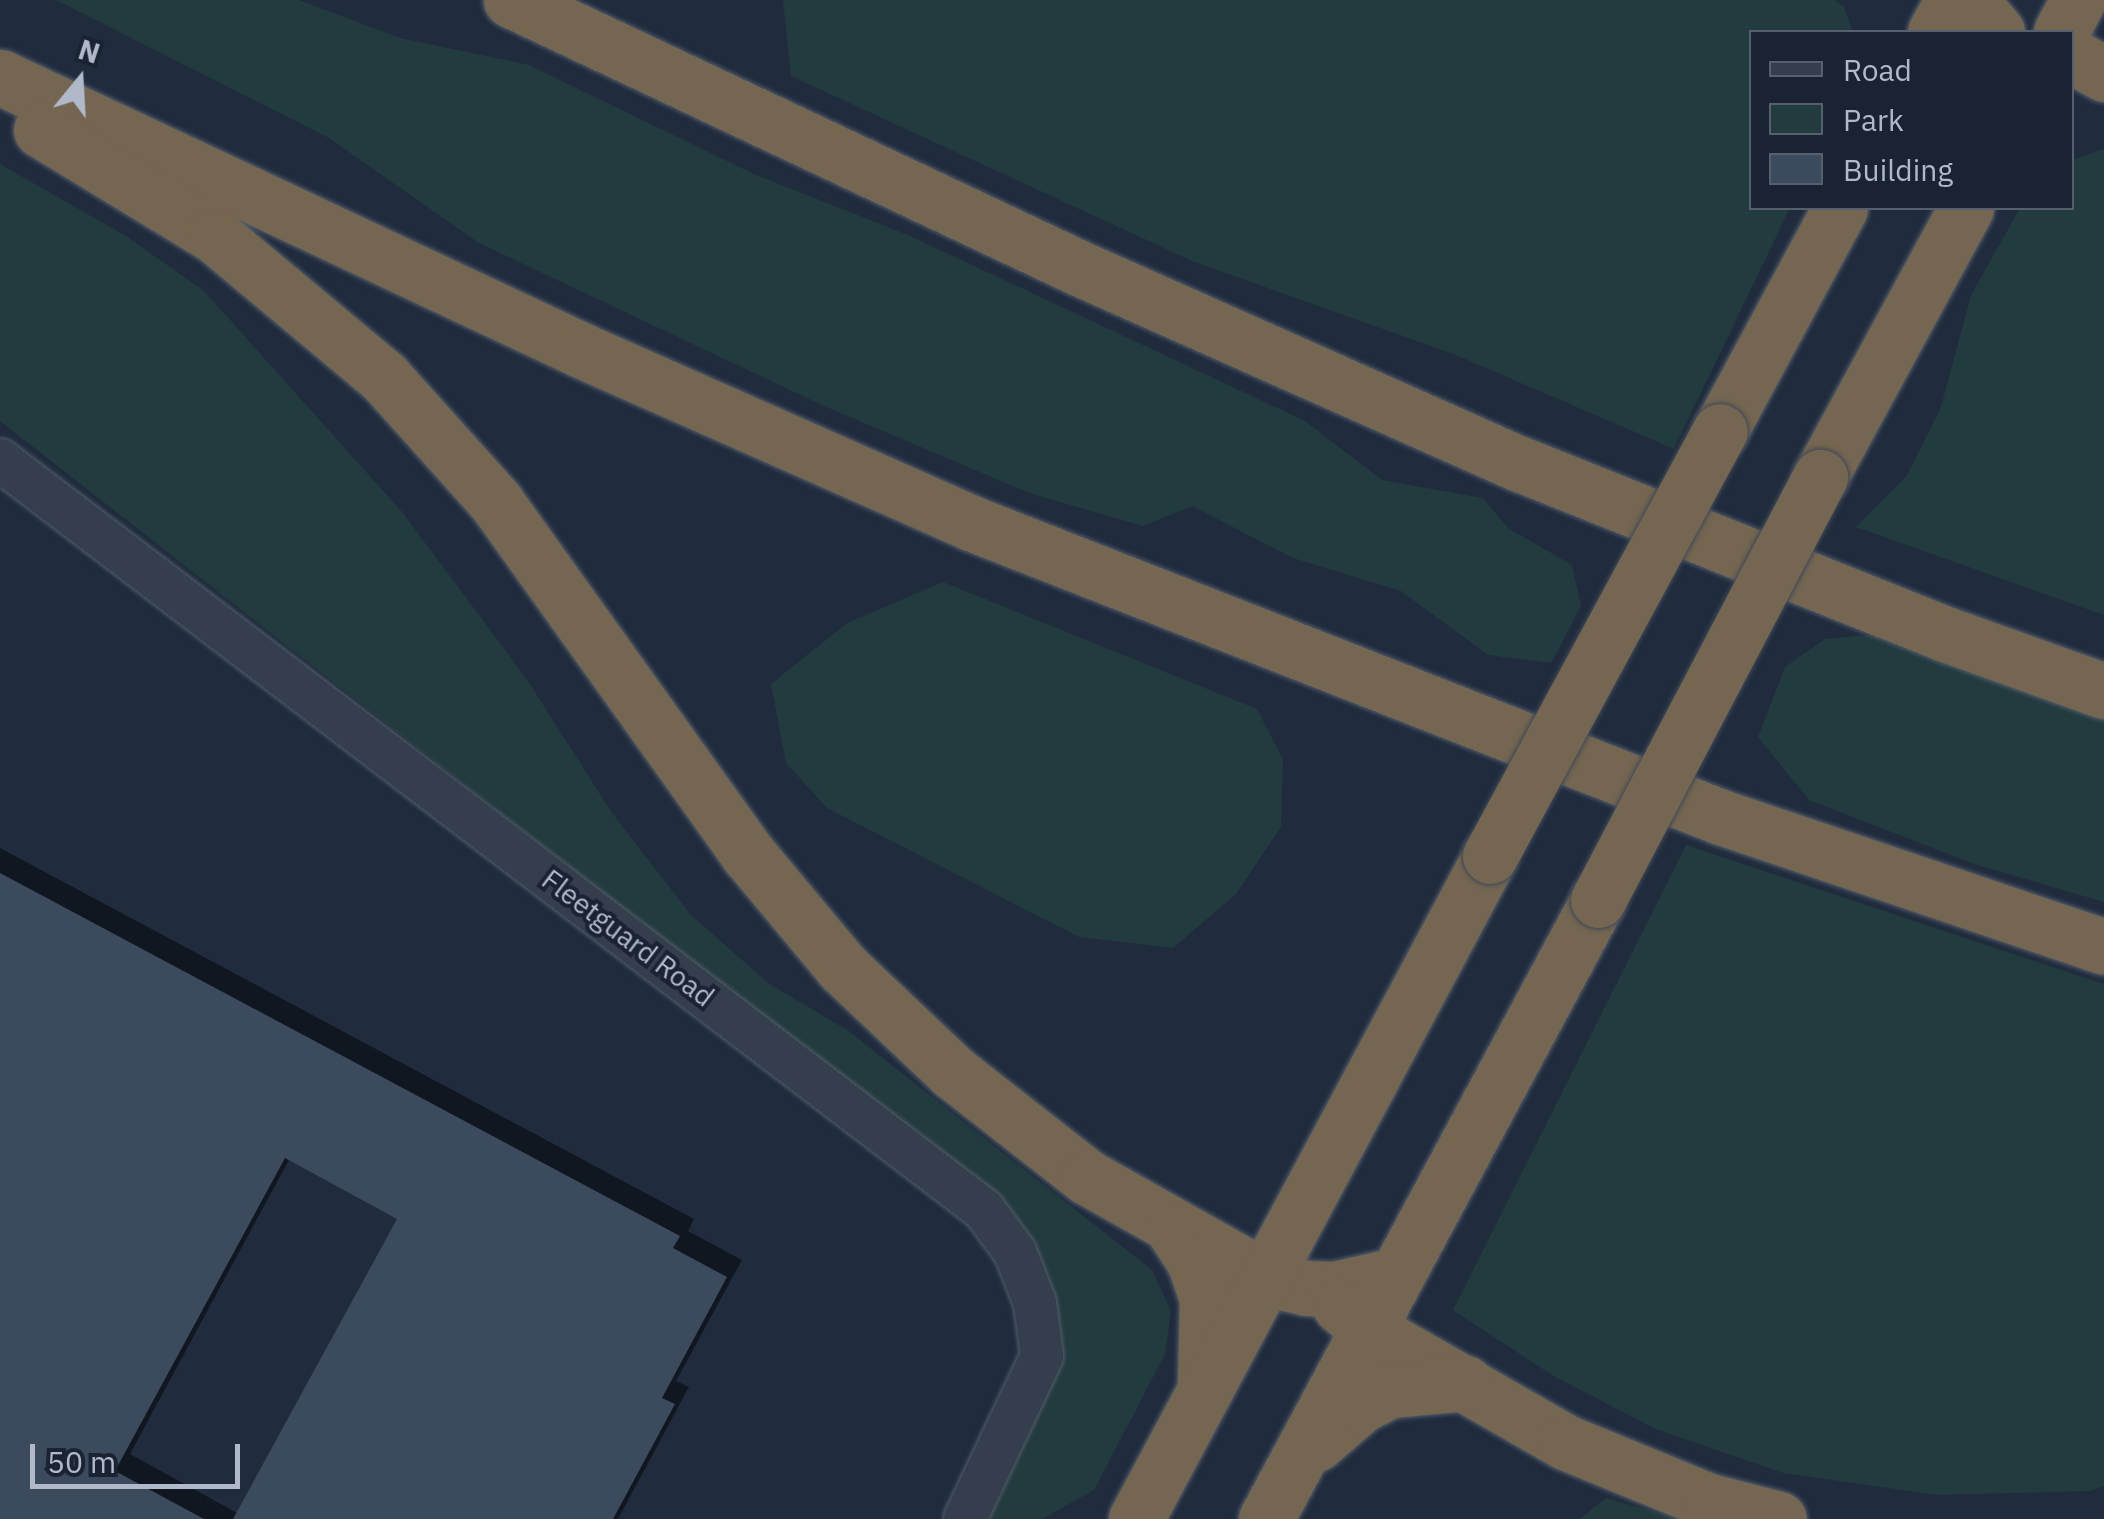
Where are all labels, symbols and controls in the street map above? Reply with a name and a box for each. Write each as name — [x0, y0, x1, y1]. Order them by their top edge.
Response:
north arrow — [30, 30, 130, 130]
text: N — [74, 30, 105, 72]
legend — [1749, 30, 2074, 210]
text: Road — [1843, 50, 1912, 89]
text: Park — [1843, 100, 1904, 139]
text: Building — [1843, 150, 1953, 189]
street label: Fleetguard Road — [535, 862, 721, 1014]
scale bar — [35, 1424, 245, 1486]
text: 50 m — [47, 1442, 116, 1481]

